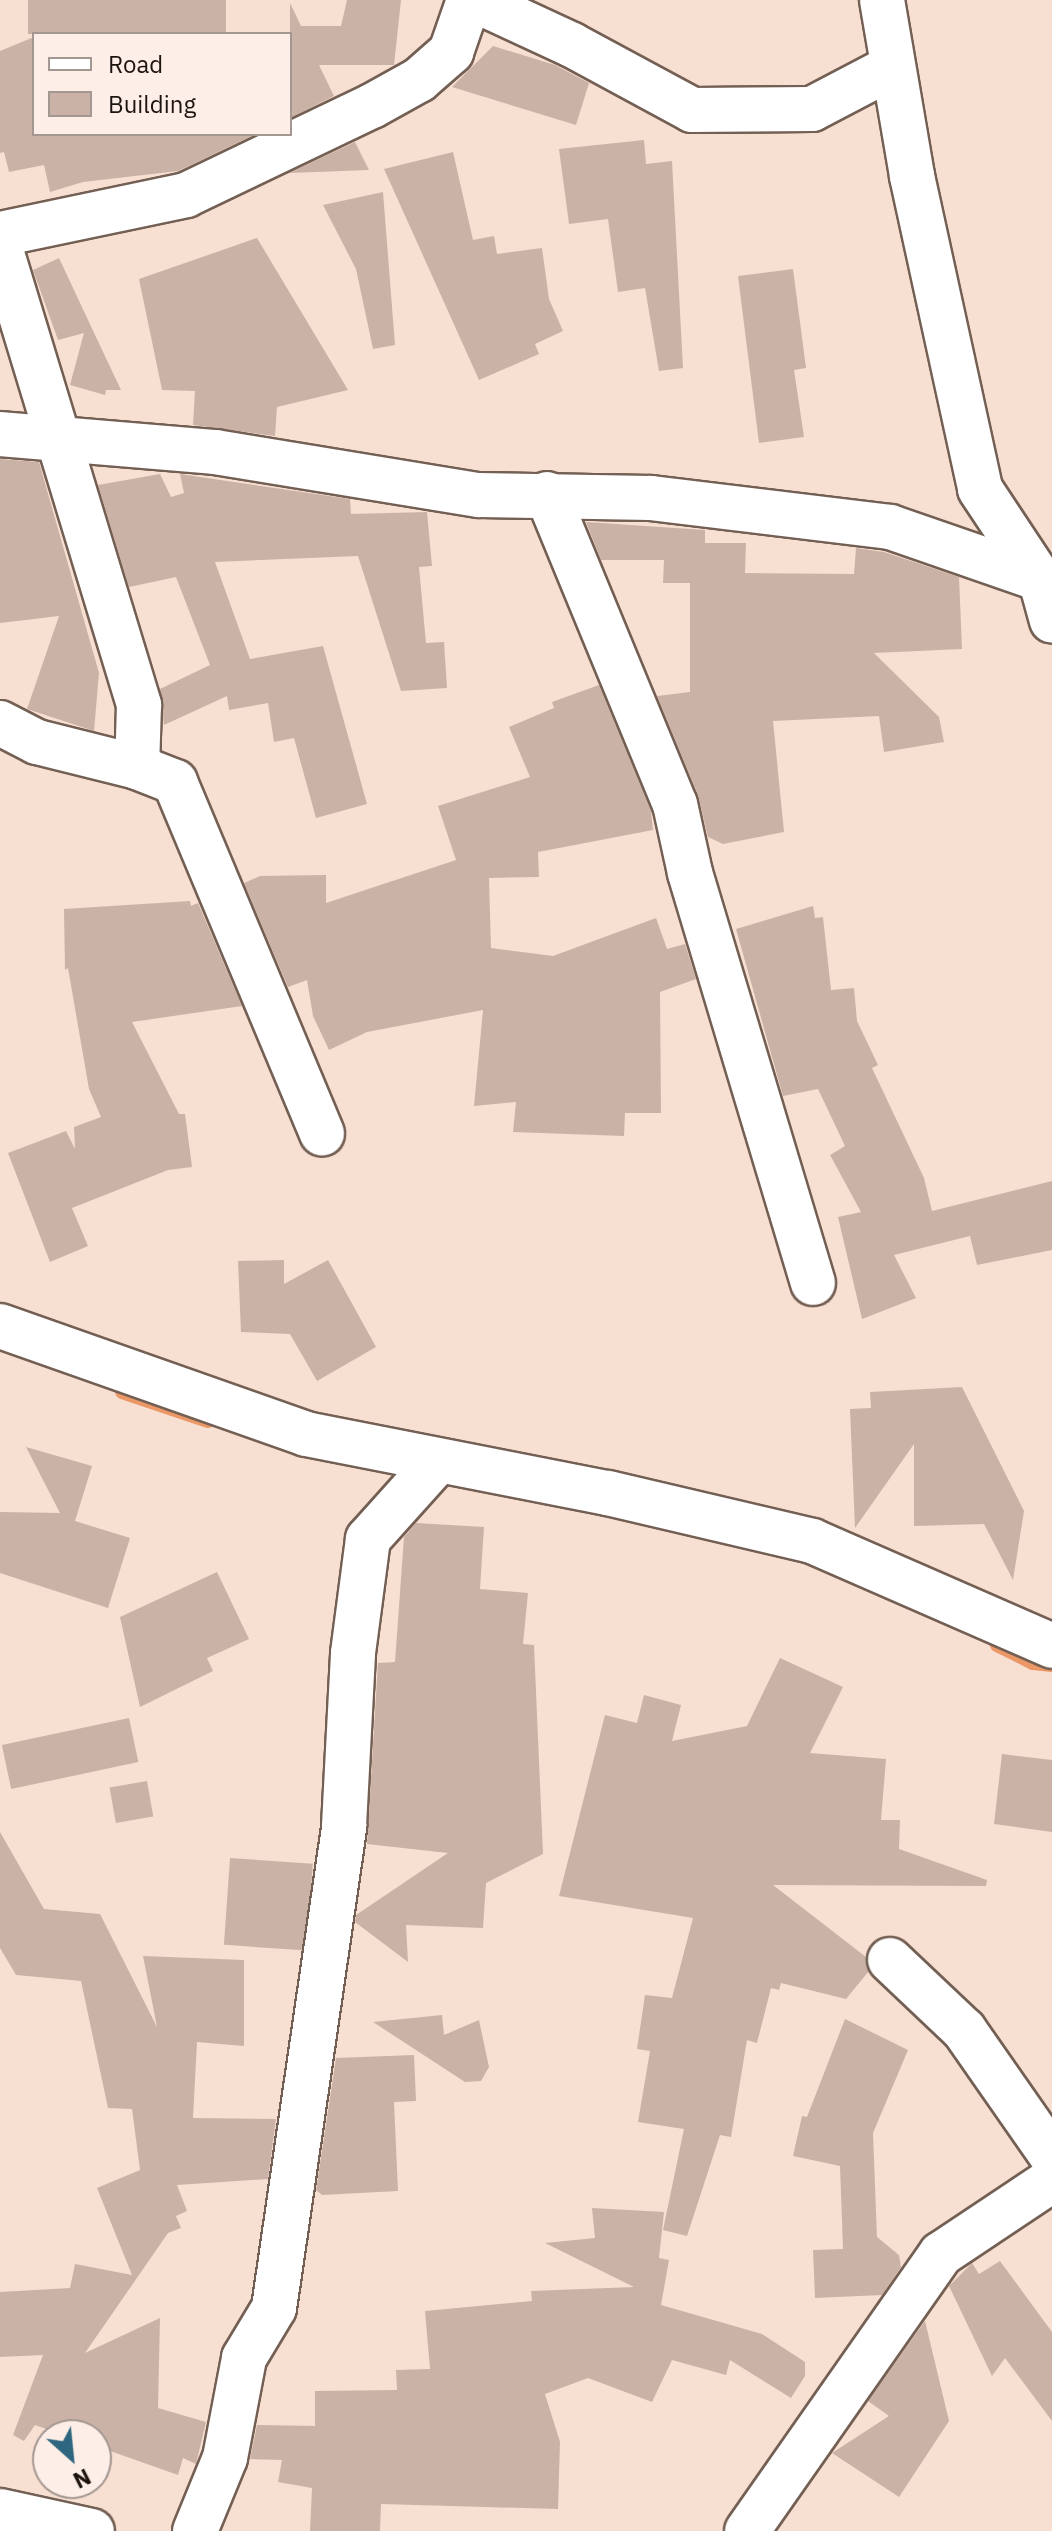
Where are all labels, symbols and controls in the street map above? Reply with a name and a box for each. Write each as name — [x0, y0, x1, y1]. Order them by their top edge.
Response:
legend — [32, 32, 292, 136]
text: Road — [108, 48, 163, 80]
text: Building — [108, 88, 196, 120]
north arrow — [32, 2419, 112, 2499]
text: N — [69, 2463, 96, 2496]

